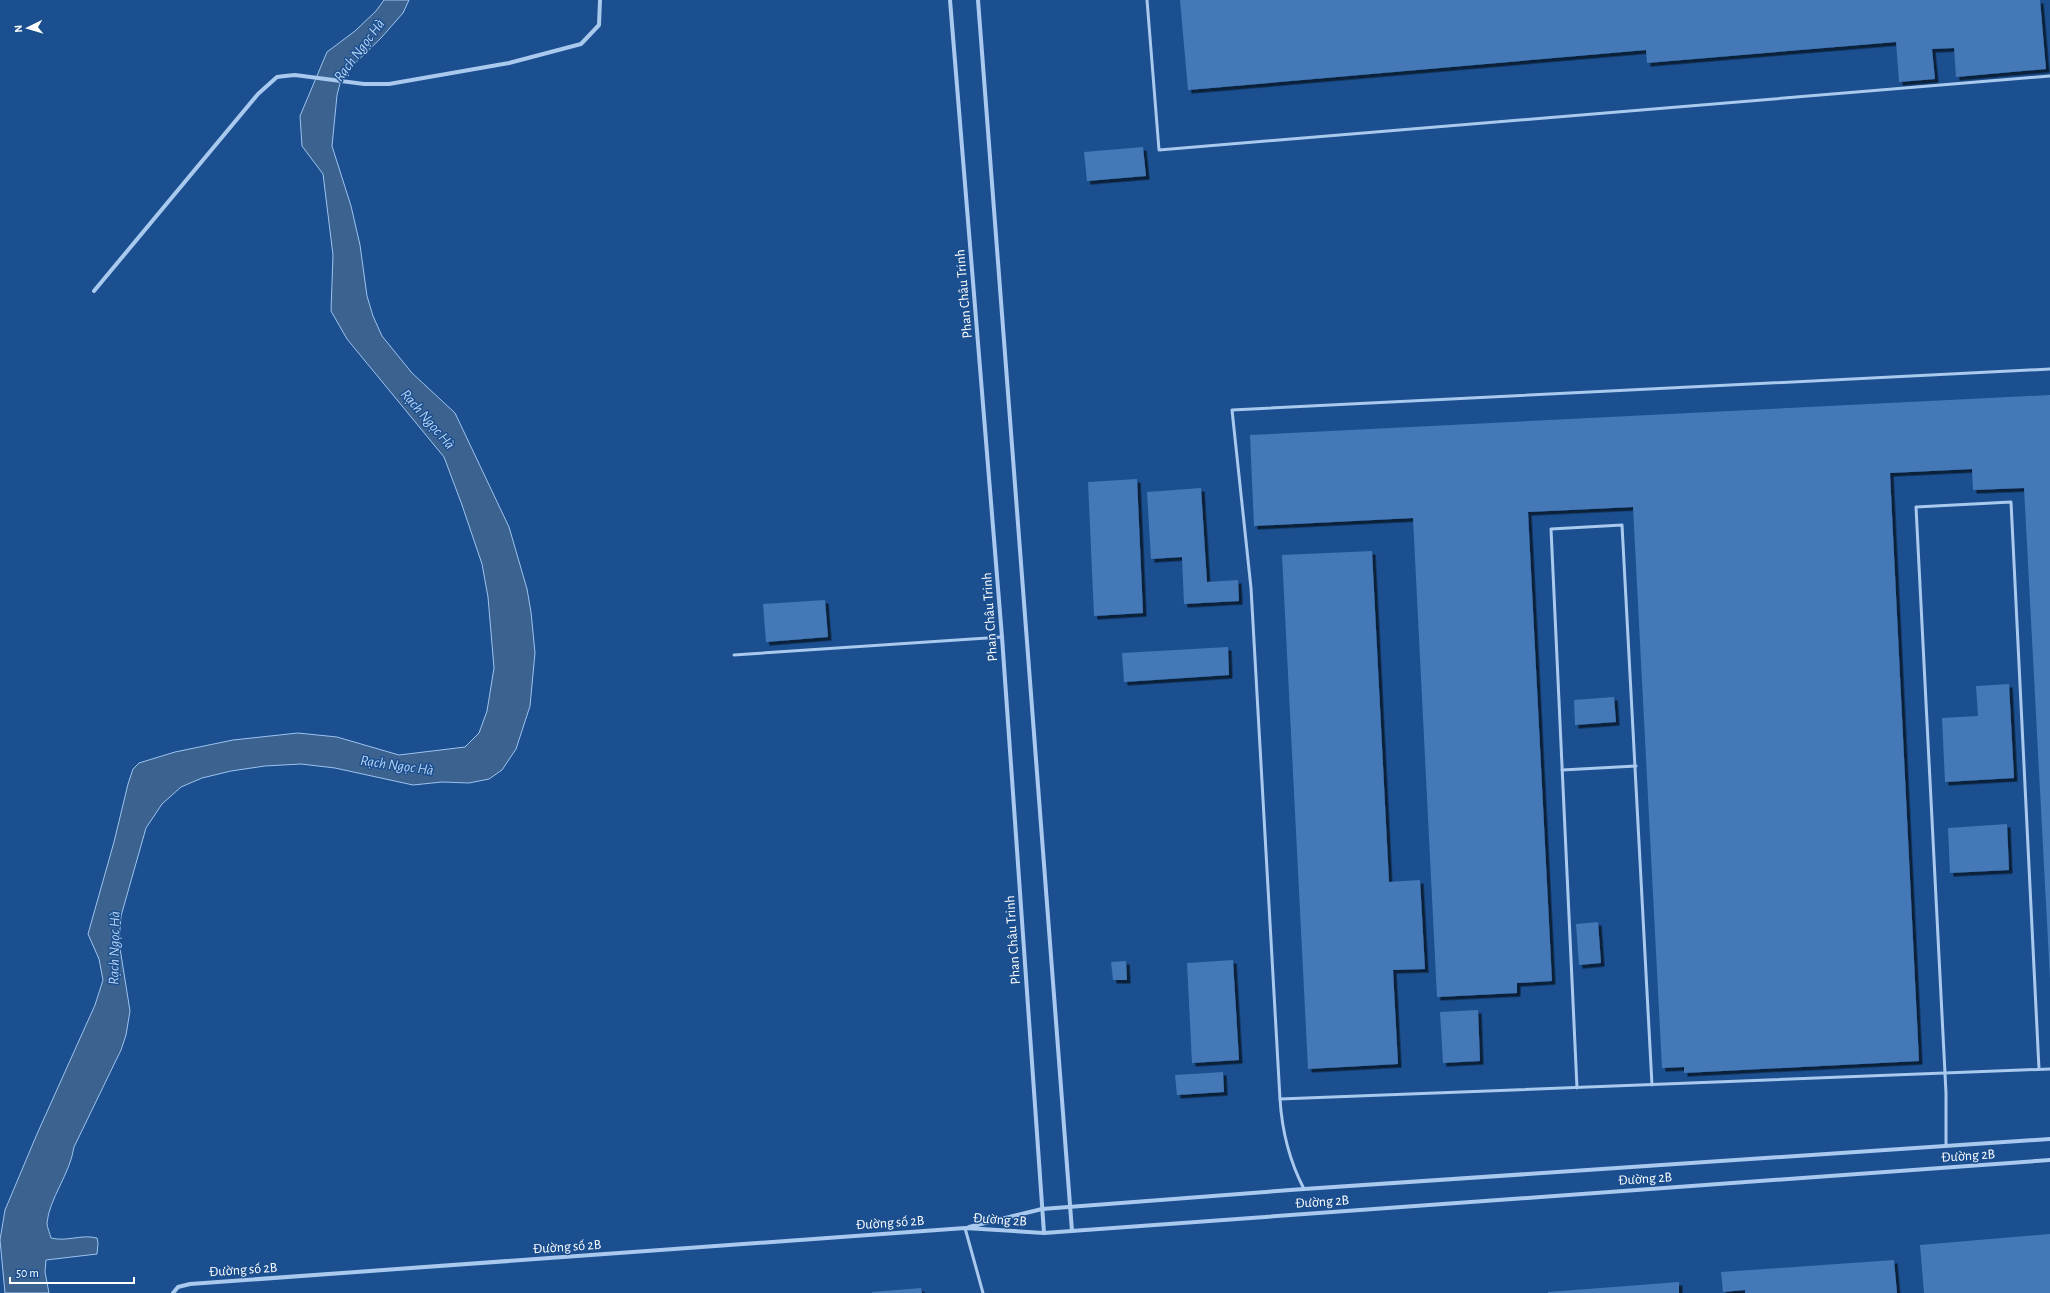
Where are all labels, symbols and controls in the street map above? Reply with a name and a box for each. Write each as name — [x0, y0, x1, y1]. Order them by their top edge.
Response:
north arrow — [8, 8, 48, 48]
water label: Rạch Ngọc Hà — [331, 16, 388, 84]
text: N — [13, 25, 24, 33]
street label: Phan Châu Trinh — [953, 249, 975, 339]
water label: Rạch Ngọc Hà — [398, 387, 457, 452]
street label: Phan Châu Trinh — [980, 572, 1000, 662]
water label: Rạch Ngọc Hà — [359, 753, 435, 778]
street label: Phan Châu Trinh — [1003, 895, 1023, 985]
water label: Rạch Ngọc Hà — [106, 911, 123, 985]
street label: Đường 2B — [1941, 1147, 1995, 1165]
street label: Đường 2B — [1618, 1170, 1672, 1188]
street label: Đường 2B — [1295, 1193, 1349, 1211]
street label: Đường 2B — [973, 1211, 1027, 1229]
street label: Đường số 2B — [855, 1213, 925, 1232]
street label: Đường số 2B — [532, 1237, 602, 1256]
scale bar — [10, 1259, 134, 1285]
street label: Đường số 2B — [208, 1260, 278, 1279]
text: 50 m — [16, 1267, 39, 1279]

